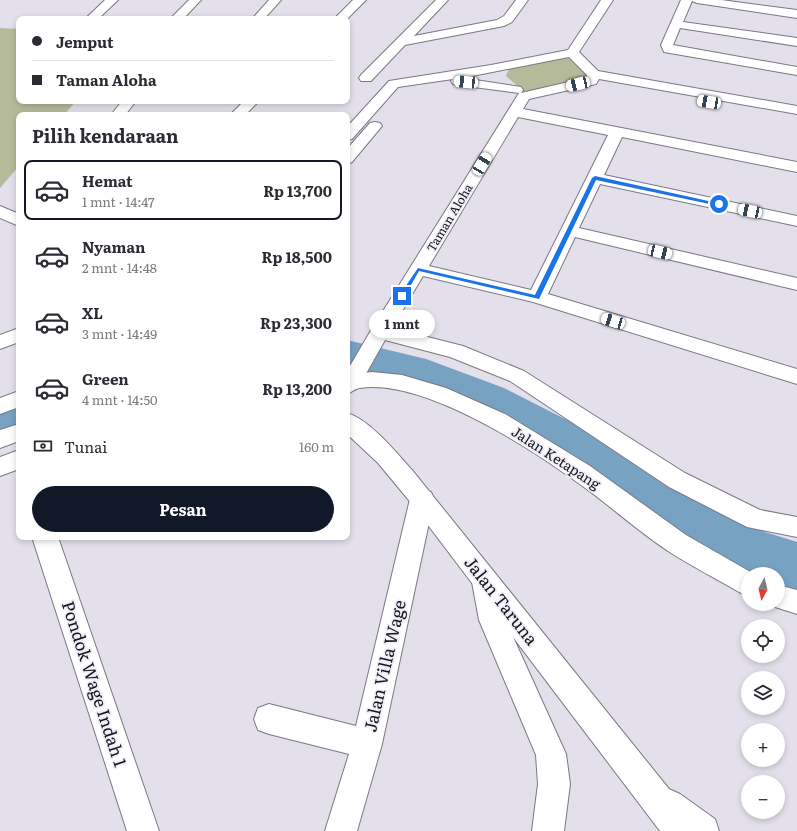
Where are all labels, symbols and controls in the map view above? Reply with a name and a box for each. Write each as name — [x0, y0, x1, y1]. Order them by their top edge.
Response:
text: Jemput — [56, 30, 114, 53]
text: Taman Aloha — [56, 68, 157, 91]
car — [454, 75, 478, 89]
car — [565, 75, 591, 93]
car — [696, 94, 722, 110]
text: Pilih kendaraan — [32, 122, 178, 149]
car — [471, 151, 493, 177]
text: Hemat — [82, 169, 133, 192]
icon: car — [34, 172, 70, 208]
text: Rp 13,700 — [263, 179, 332, 202]
street label: Taman Aloha — [422, 180, 477, 255]
text: 1 mnt · 14:47 — [82, 192, 155, 211]
route start — [710, 195, 728, 213]
car — [737, 203, 763, 219]
text: Nyaman — [82, 235, 145, 258]
icon: car — [34, 238, 70, 274]
car — [647, 243, 673, 261]
text: Rp 18,500 — [262, 245, 332, 268]
text: 2 mnt · 14:48 — [82, 258, 157, 277]
route end — [393, 287, 411, 305]
text: XL — [82, 301, 103, 324]
icon: car — [34, 304, 70, 340]
callout: 1 mnt — [369, 310, 435, 338]
text: Rp 23,300 — [260, 311, 332, 334]
car — [600, 312, 626, 330]
text: 1 mnt — [384, 314, 420, 333]
text: 3 mnt · 14:49 — [82, 324, 157, 343]
text: Green — [82, 367, 129, 390]
icon: car — [34, 370, 70, 406]
text: Rp 13,200 — [262, 377, 332, 400]
text: 4 mnt · 14:50 — [82, 390, 158, 409]
street label: Jalan Ketapang — [508, 421, 605, 494]
icon: cash — [32, 435, 54, 457]
text: Tunai — [64, 435, 107, 458]
text: 160 m — [299, 437, 334, 456]
button: Pesan — [32, 486, 334, 532]
street label: Jalan Taruna — [459, 550, 545, 651]
north arrow — [741, 567, 785, 611]
map controls — [741, 567, 785, 819]
street label: Pondok Wage Indah 1 — [57, 597, 134, 770]
street label: Jalan Villa Wage — [356, 597, 411, 734]
button: locate — [741, 619, 785, 663]
button: layers — [741, 671, 785, 715]
button: + — [741, 723, 785, 767]
button: − — [741, 775, 785, 819]

